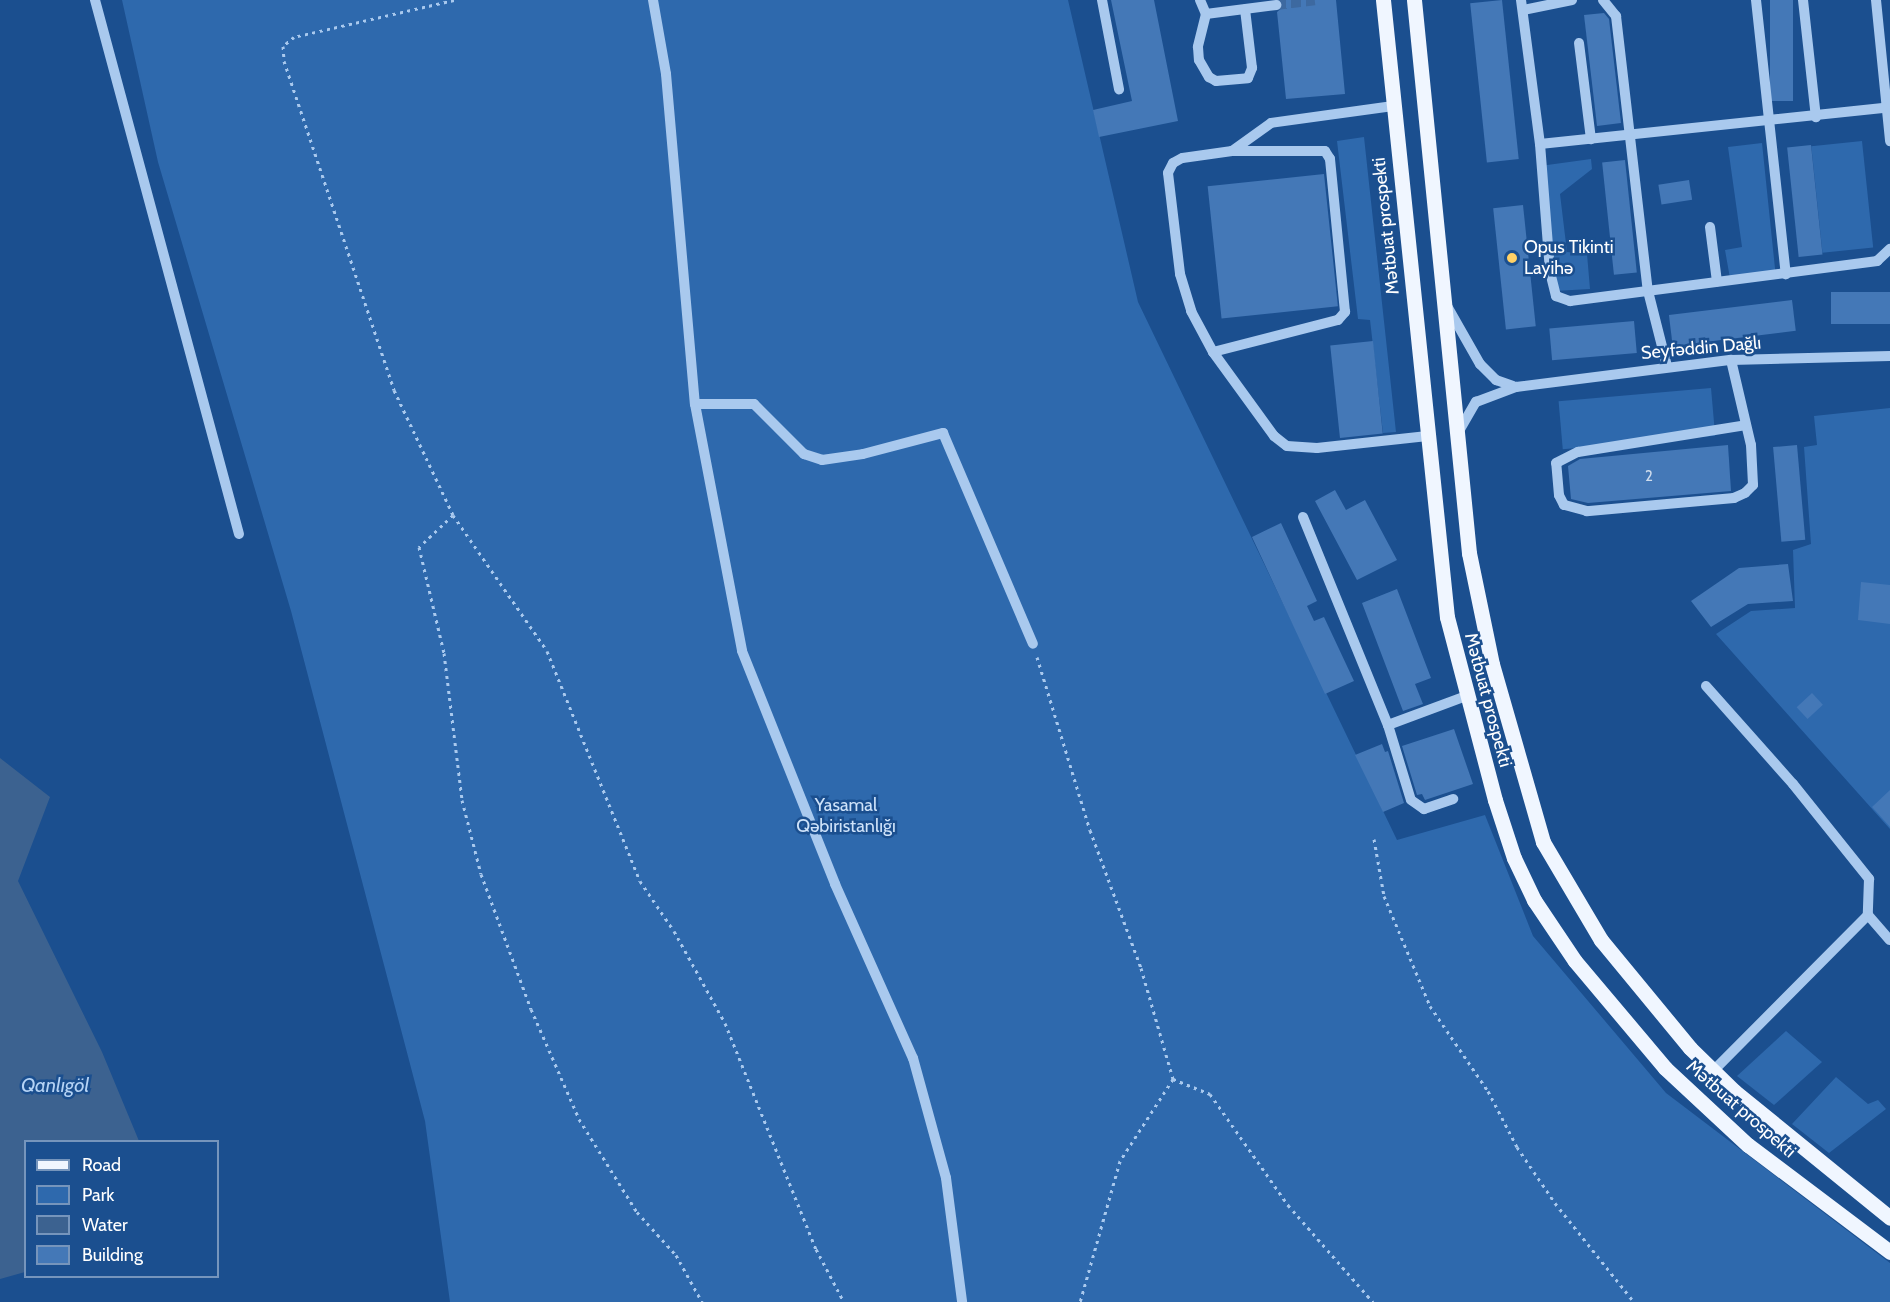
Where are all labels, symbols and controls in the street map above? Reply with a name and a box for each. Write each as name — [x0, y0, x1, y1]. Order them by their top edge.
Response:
street label: Mətbuat prospekti — [1368, 156, 1404, 296]
place label: Opus Tikinti Layihə — [1524, 237, 1614, 280]
marker: Opus Tikinti Layihə — [1505, 251, 1519, 265]
street label: Seyfəddin Dağlı — [1640, 332, 1762, 364]
house number: 2 — [1645, 468, 1653, 486]
street label: Mətbuat prospekti — [1460, 631, 1516, 769]
park label: Yasamal Qəbiristanlığı — [796, 795, 896, 838]
street label: Mətbuat prospekti — [1682, 1056, 1800, 1162]
water label: Qanlıgöl — [21, 1073, 89, 1097]
legend — [24, 1140, 219, 1278]
text: Road — [82, 1154, 121, 1176]
text: Park — [82, 1184, 114, 1206]
text: Water — [82, 1214, 128, 1236]
text: Building — [82, 1244, 143, 1266]

